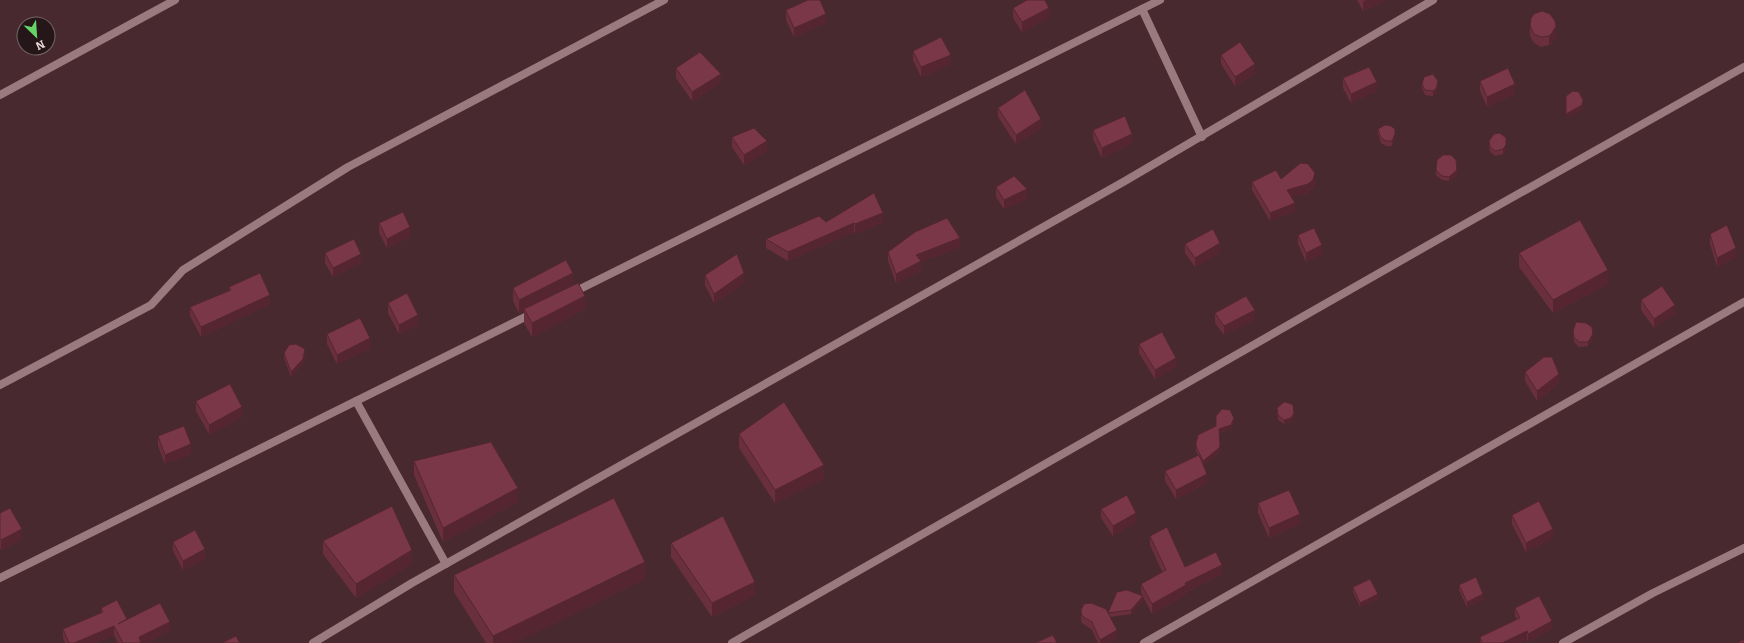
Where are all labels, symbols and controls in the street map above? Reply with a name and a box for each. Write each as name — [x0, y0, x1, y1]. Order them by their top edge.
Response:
north arrow — [16, 16, 56, 56]
text: N — [33, 37, 47, 53]

